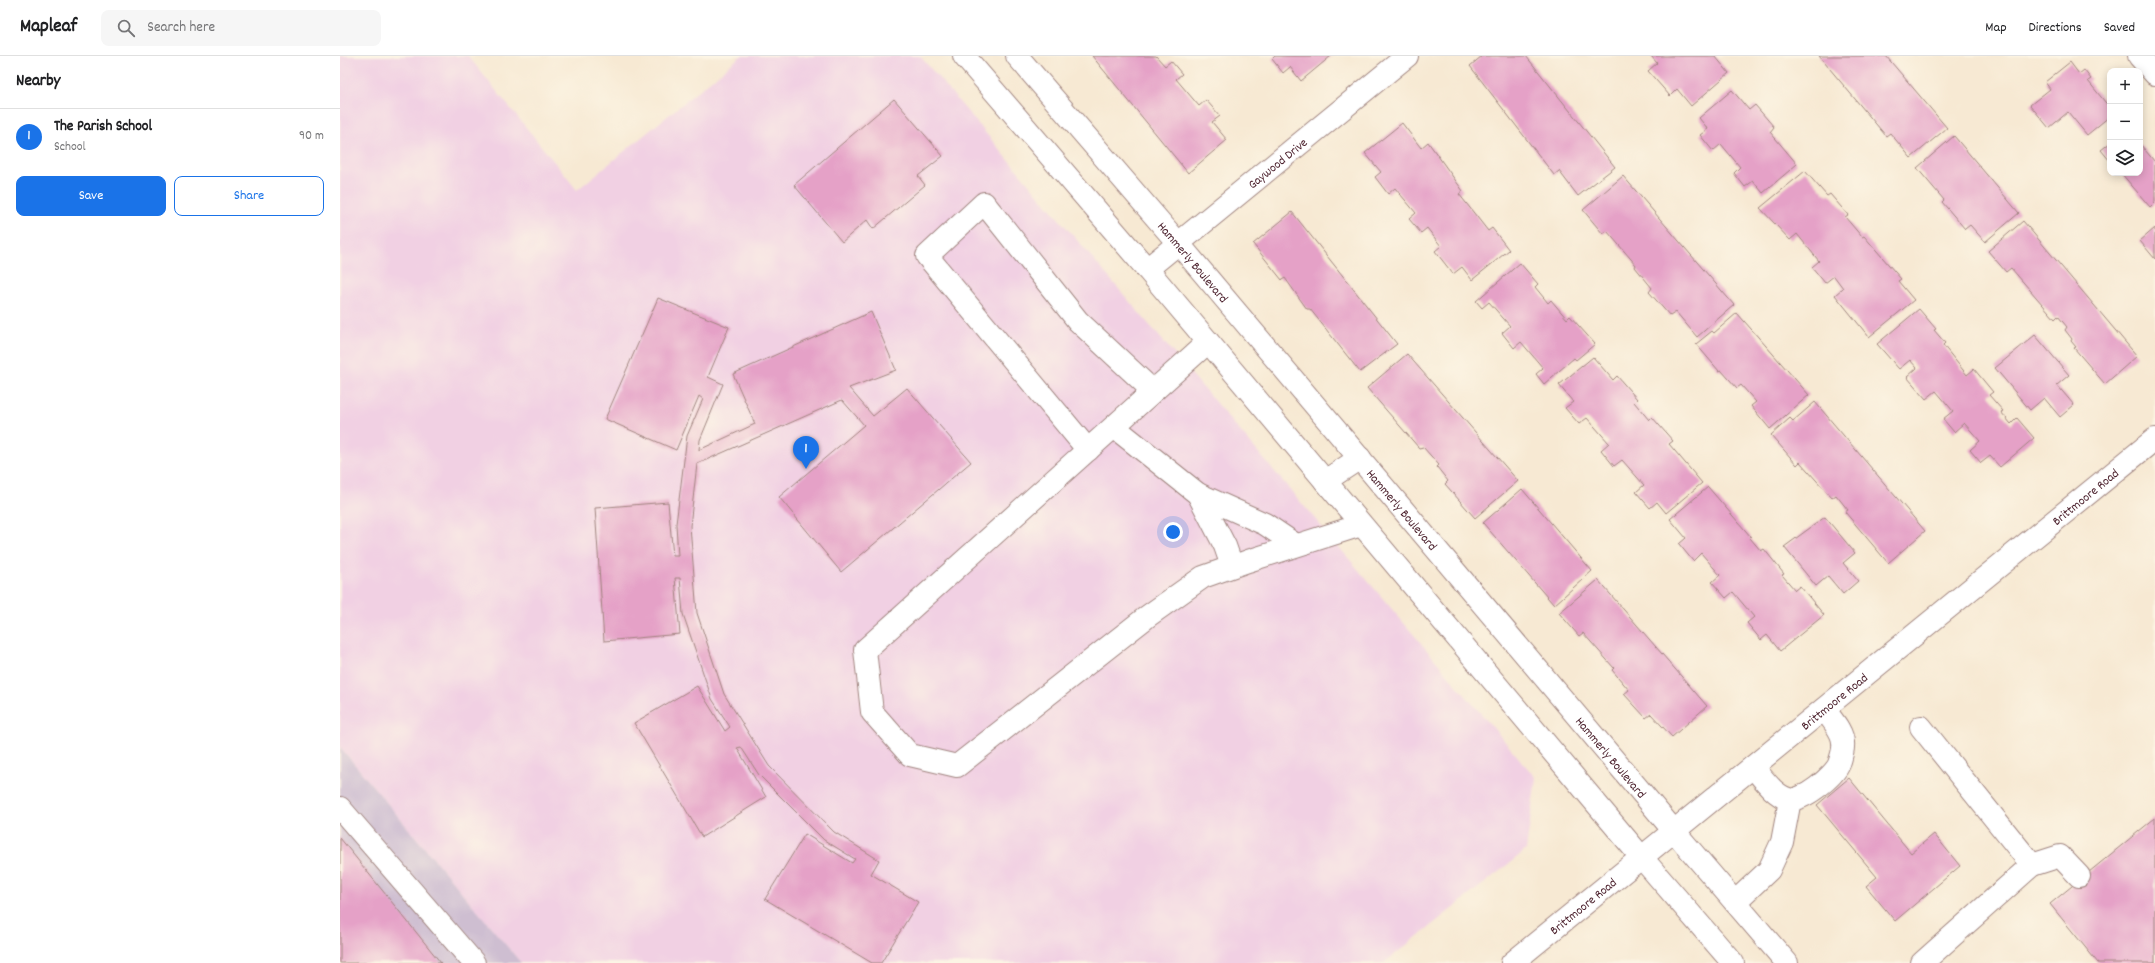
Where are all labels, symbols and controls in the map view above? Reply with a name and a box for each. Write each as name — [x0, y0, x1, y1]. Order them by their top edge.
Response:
search box — [101, 10, 381, 46]
text: Mapleaf — [20, 14, 77, 41]
icon: search — [115, 17, 137, 39]
text: Search here — [147, 17, 215, 39]
text: Map — [1985, 18, 2007, 38]
text: Directions — [2029, 18, 2082, 38]
text: Saved — [2104, 18, 2135, 38]
map controls — [2107, 68, 2143, 176]
button: + — [2107, 68, 2143, 104]
text: Nearby — [16, 70, 60, 94]
button: − — [2107, 104, 2143, 140]
text: The Parish School — [54, 116, 152, 138]
text: 1 — [28, 127, 30, 146]
text: 90 m — [299, 127, 324, 146]
street label: Gaywood Drive — [1245, 134, 1313, 195]
text: School — [54, 138, 86, 157]
button: layers — [2107, 140, 2143, 176]
button: Save — [16, 176, 166, 216]
button: Share — [174, 176, 324, 216]
street label: Hammerly Boulevard — [1152, 218, 1232, 308]
pin: 1 — [793, 436, 819, 469]
street label: Brittmoore Road — [2049, 465, 2124, 531]
street label: Hammerly Boulevard — [1361, 466, 1441, 556]
your location — [1163, 522, 1183, 542]
street label: Brittmoore Road — [1798, 670, 1873, 736]
street label: Hammerly Boulevard — [1570, 714, 1650, 803]
street label: Brittmoore Road — [1547, 874, 1622, 941]

